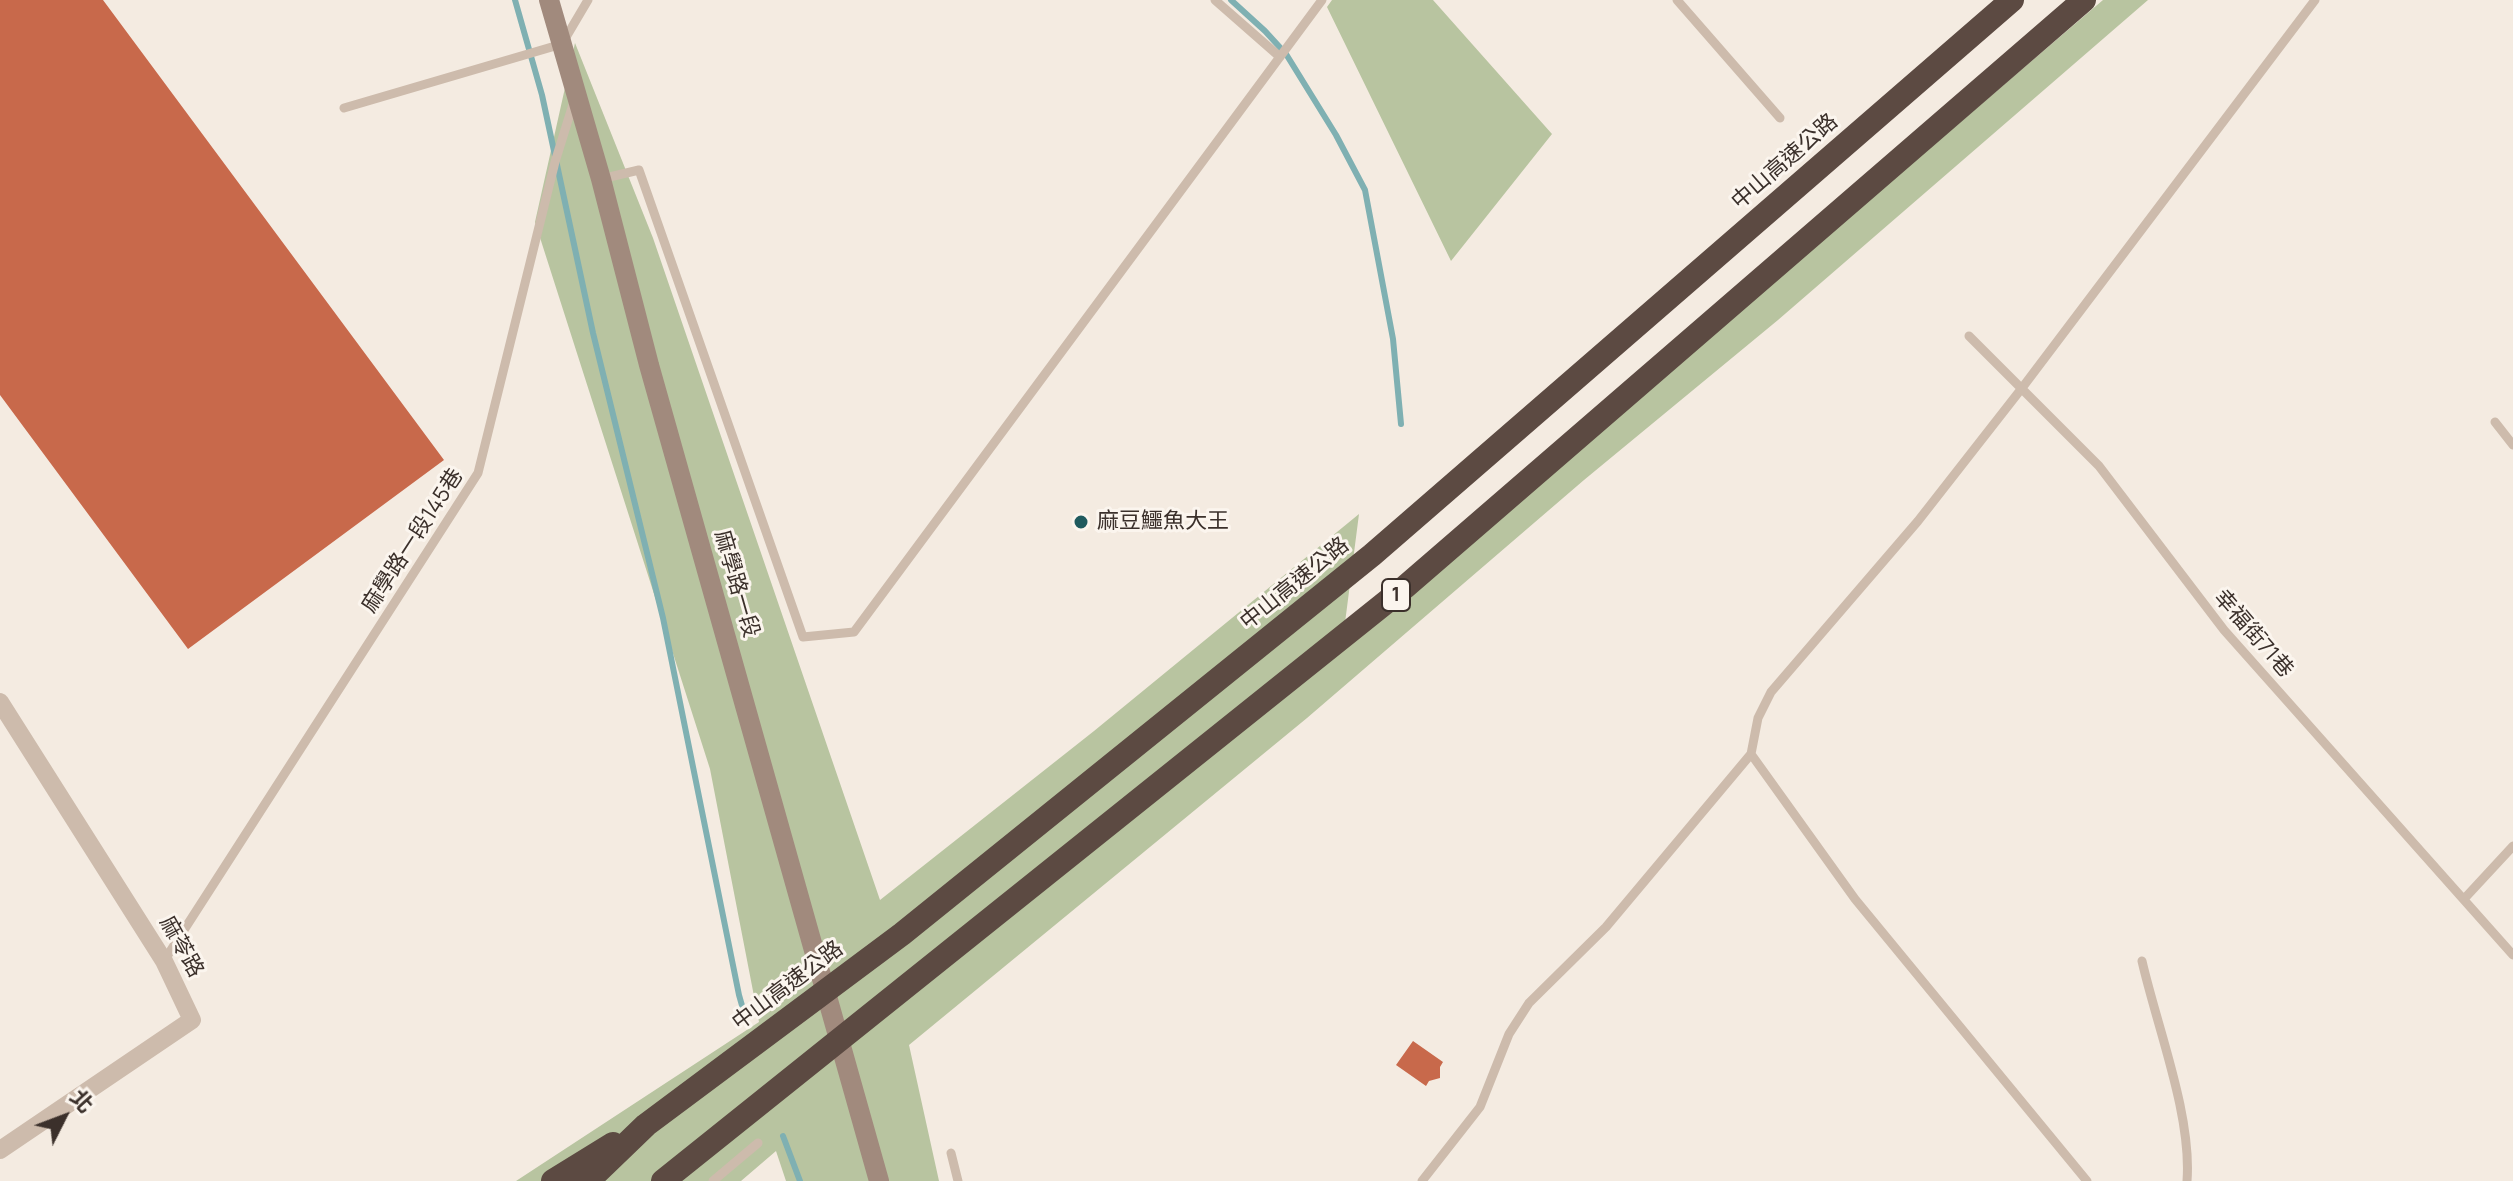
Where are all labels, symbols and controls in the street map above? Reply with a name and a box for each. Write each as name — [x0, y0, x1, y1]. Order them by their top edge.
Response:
street label: 中山高速公路 — [1727, 109, 1843, 215]
street label: 麻學路一段145巷 — [357, 464, 469, 618]
place label: 麻豆鱷魚大王 — [1097, 509, 1229, 535]
marker: 麻豆鱷魚大王 — [1072, 513, 1090, 531]
street label: 麻學路一段 — [708, 527, 764, 641]
street label: 中山高速公路 — [1235, 532, 1355, 636]
road number: 1 — [1382, 579, 1410, 611]
street label: 幸福街71巷 — [2208, 585, 2298, 683]
street label: 麻苓路 — [153, 912, 209, 982]
street label: 中山高速公路 — [727, 936, 849, 1036]
north arrow — [24, 1077, 104, 1157]
text: 北 — [63, 1083, 100, 1119]

